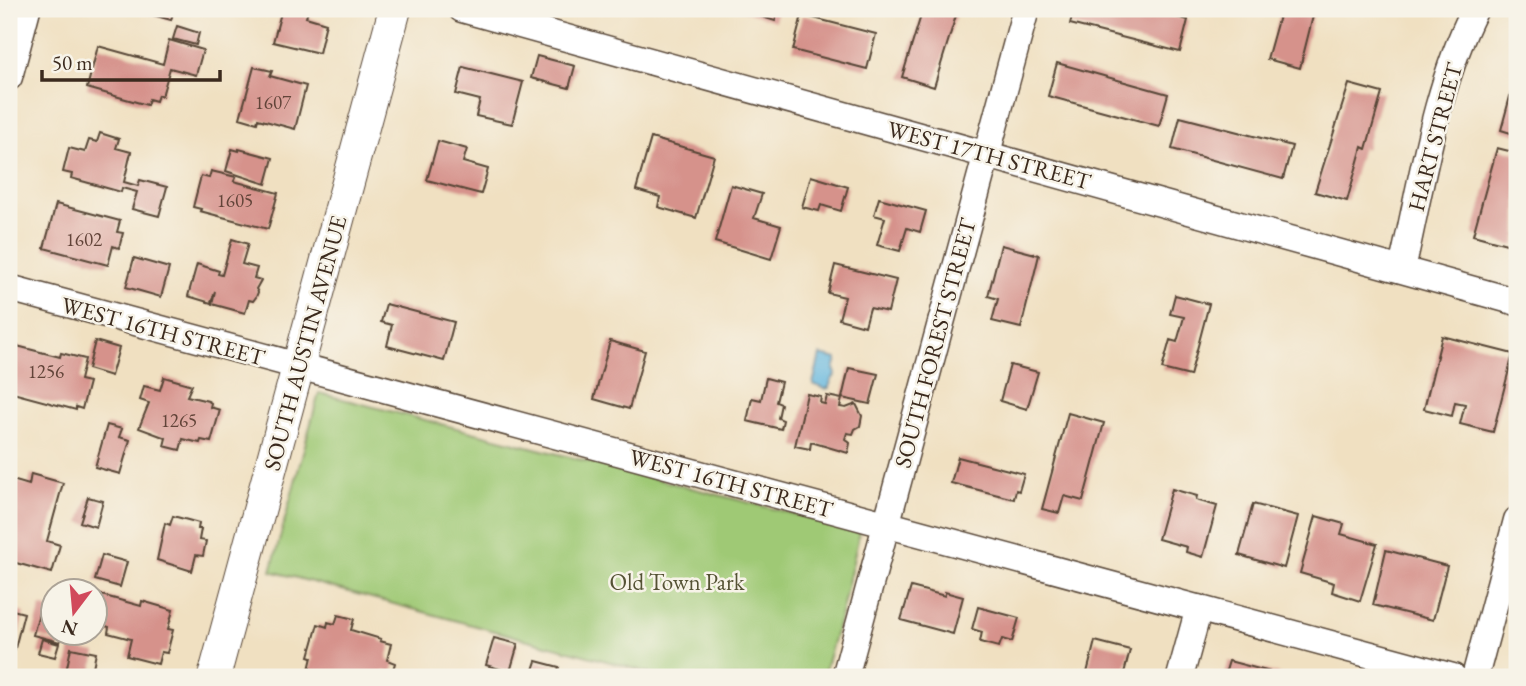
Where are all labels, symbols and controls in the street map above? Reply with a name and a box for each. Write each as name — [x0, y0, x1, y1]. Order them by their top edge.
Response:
scale bar — [42, 38, 220, 82]
text: 50 m — [52, 49, 93, 76]
street label: HART STREET — [1401, 59, 1469, 215]
house number: 1607 — [255, 90, 292, 115]
street label: WEST 17TH STREET — [884, 113, 1095, 197]
house number: 1605 — [217, 188, 253, 213]
street label: SOUTH AUSTIN AVENUE — [257, 212, 354, 474]
street label: SOUTH FOREST STREET — [887, 214, 983, 471]
house number: 1602 — [66, 227, 102, 252]
street label: WEST 16TH STREET — [58, 289, 269, 373]
house number: 1256 — [28, 359, 64, 384]
house number: 1265 — [161, 408, 197, 433]
street label: WEST 16TH STREET — [626, 441, 837, 525]
park label: Old Town Park — [609, 567, 746, 597]
north arrow — [38, 578, 108, 648]
text: N — [58, 614, 80, 642]

